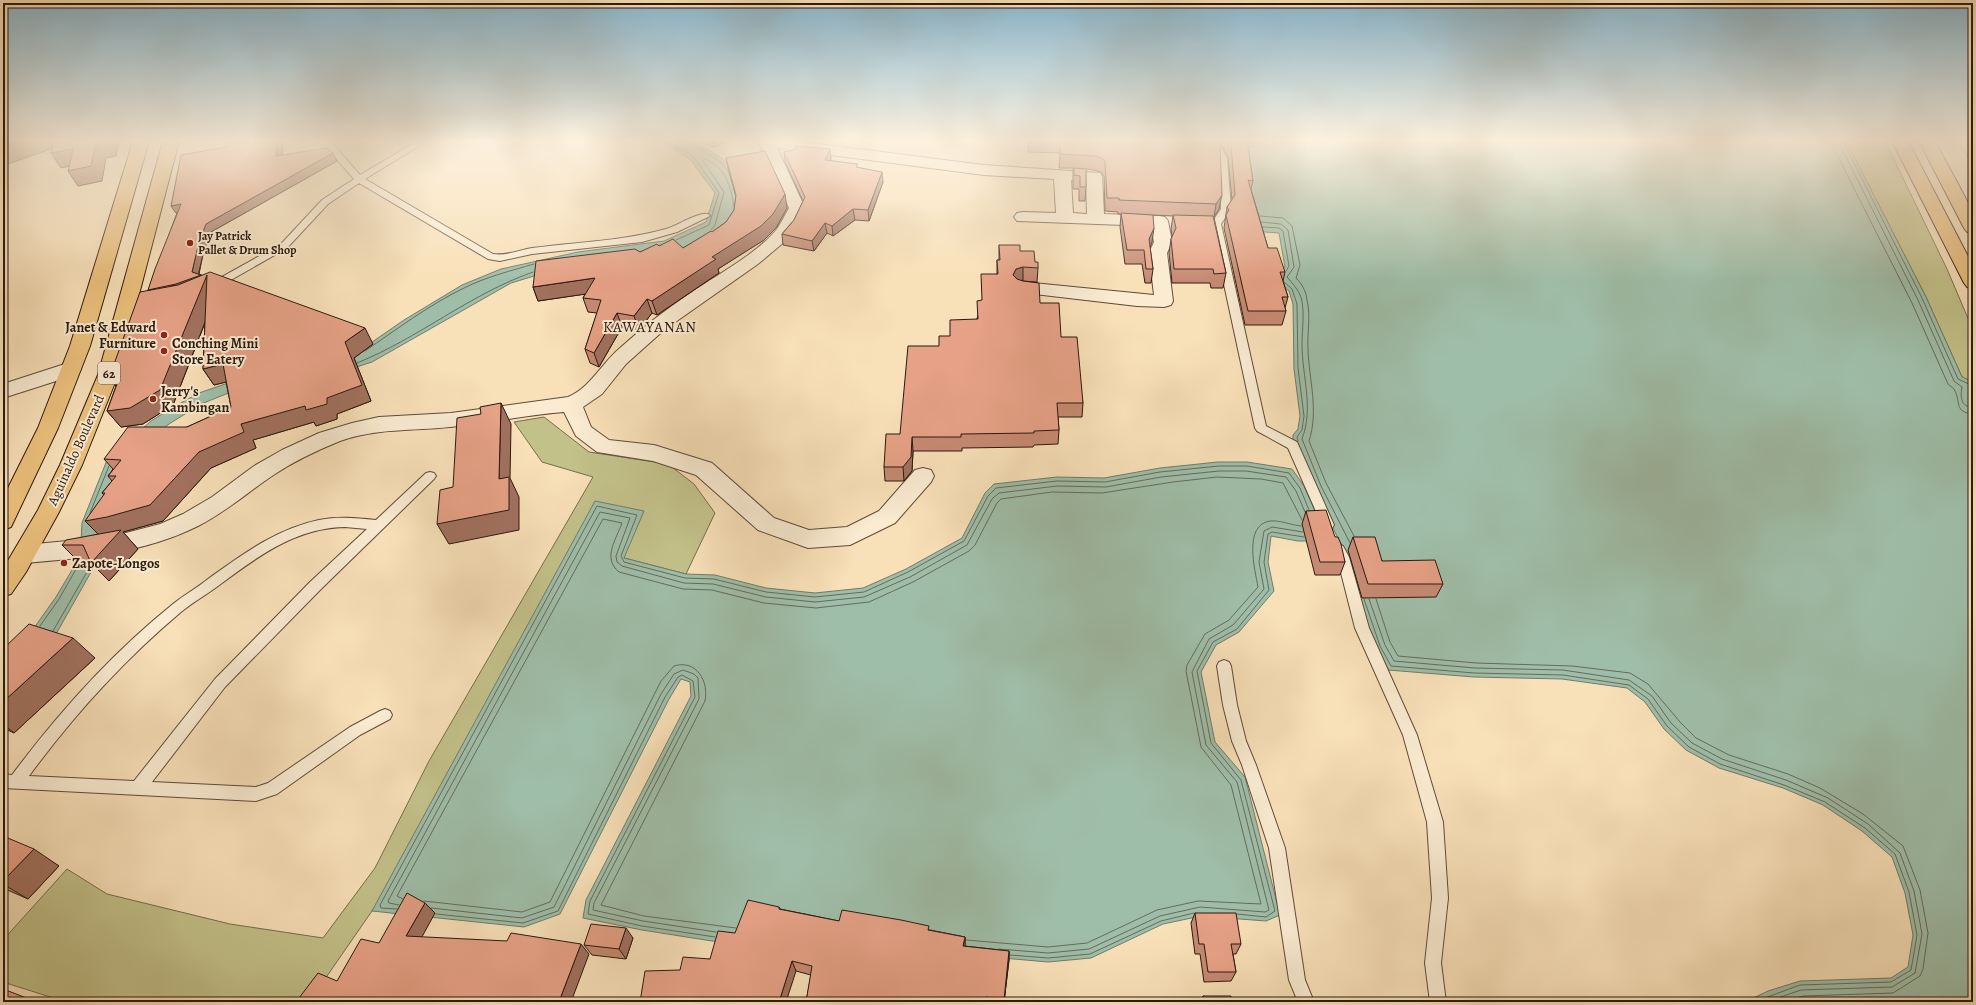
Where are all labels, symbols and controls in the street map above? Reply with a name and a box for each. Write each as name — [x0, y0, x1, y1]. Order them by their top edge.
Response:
place label: Jay Patrick Pallet & Drum Shop — [198, 228, 297, 258]
marker: Jay Patrick Pallet & Drum Shop — [185, 238, 195, 248]
district label: KAWAYANAN — [603, 317, 697, 337]
place label: Janet & Edward Furniture — [65, 318, 157, 353]
marker: Janet & Edward Furniture — [159, 330, 169, 340]
place label: Conching Mini Store Eatery — [172, 334, 258, 369]
marker: Conching Mini Store Eatery — [159, 346, 169, 356]
road number: 62 — [98, 362, 120, 384]
place label: Jerry's Kambingan — [161, 382, 229, 417]
street label: Aguinaldo Boulevard — [43, 391, 109, 509]
marker: Jerry's Kambingan — [148, 394, 158, 404]
place label: Zapote-Longos — [72, 554, 160, 573]
marker: Zapote-Longos — [59, 558, 69, 568]

